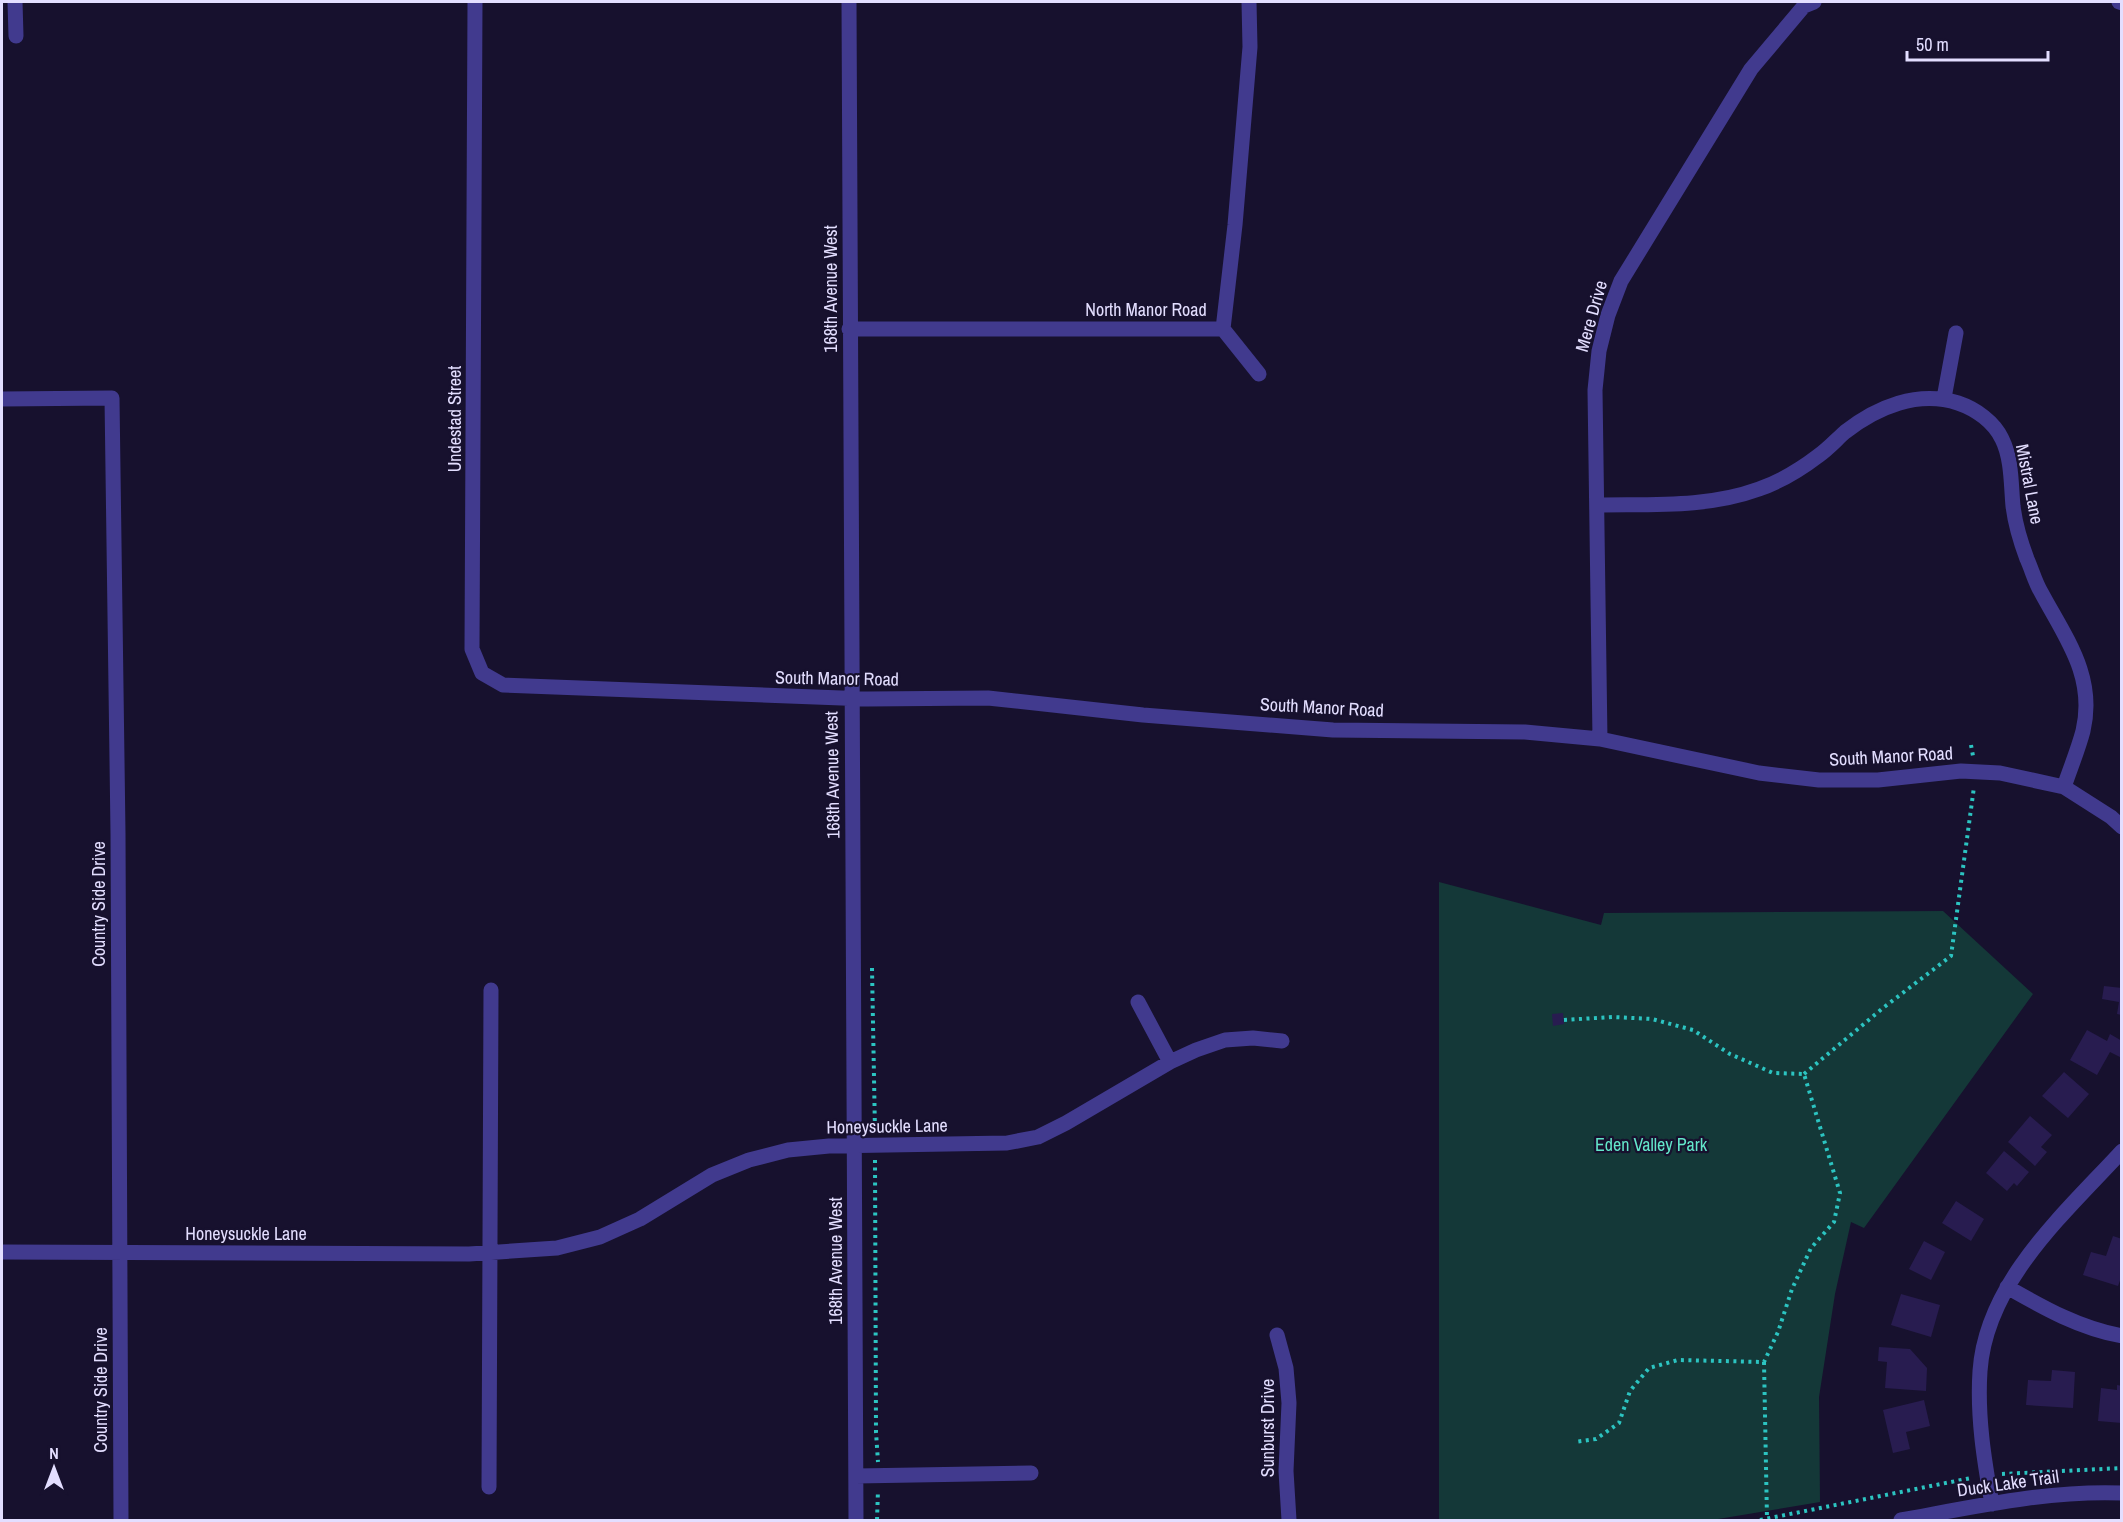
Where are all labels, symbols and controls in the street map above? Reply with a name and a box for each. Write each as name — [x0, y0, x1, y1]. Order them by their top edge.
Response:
scale bar — [1907, 24, 2048, 62]
text: 50 m — [1916, 32, 1949, 57]
street label: 168th Avenue West — [818, 225, 843, 353]
street label: Mere Drive — [1569, 277, 1613, 355]
street label: North Manor Road — [1085, 297, 1207, 322]
street label: Undestad Street — [442, 366, 467, 472]
street label: Mistral Lane — [2010, 442, 2050, 526]
street label: South Manor Road — [775, 664, 899, 692]
street label: South Manor Road — [1259, 691, 1385, 723]
street label: 168th Avenue West — [818, 711, 846, 839]
street label: South Manor Road — [1828, 740, 1954, 772]
street label: Country Side Drive — [86, 841, 111, 967]
street label: Honeysuckle Lane — [826, 1112, 948, 1140]
park label: Eden Valley Park — [1595, 1132, 1708, 1157]
street label: 168th Avenue West — [823, 1197, 848, 1325]
street label: Honeysuckle Lane — [185, 1221, 307, 1246]
street label: Country Side Drive — [88, 1327, 113, 1453]
street label: Sunburst Drive — [1255, 1379, 1280, 1477]
north arrow — [24, 1438, 84, 1498]
text: N — [49, 1442, 59, 1464]
street label: Duck Lake Trail — [1955, 1463, 2061, 1503]

